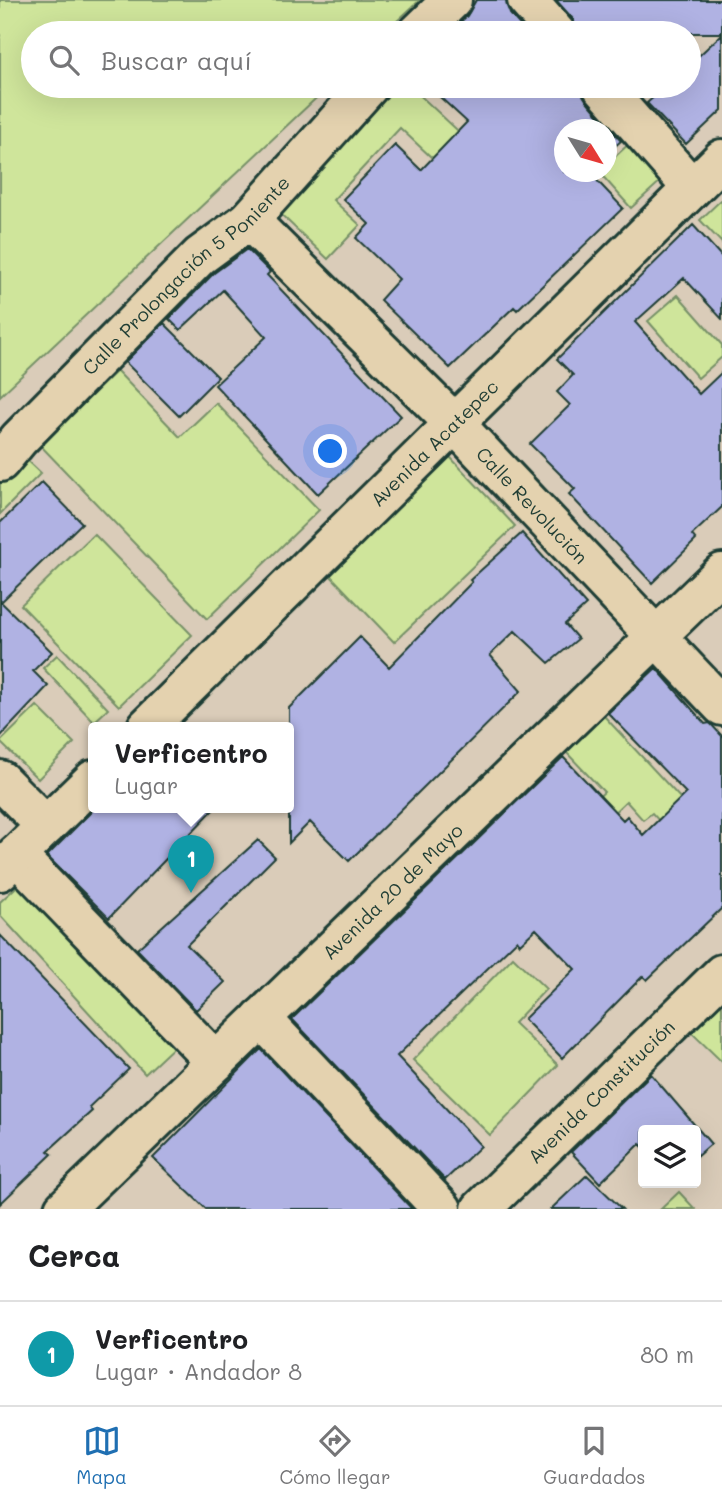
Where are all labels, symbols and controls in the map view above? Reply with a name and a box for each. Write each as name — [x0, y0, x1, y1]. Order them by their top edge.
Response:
search box — [21, 21, 701, 98]
icon: search — [45, 41, 83, 79]
text: Buscar aquí — [101, 43, 252, 77]
north arrow — [554, 119, 617, 182]
street label: Calle Prolongación 5 Poniente — [76, 170, 295, 380]
street label: Avenida Acatepec — [365, 374, 503, 512]
your location — [313, 434, 347, 468]
street label: Calle Revolución — [471, 441, 594, 569]
popup — [88, 722, 294, 813]
text: Verficentro — [114, 736, 268, 770]
text: Lugar — [114, 770, 178, 800]
street label: Avenida 20 de Mayo — [317, 817, 468, 965]
pin: 1 — [168, 835, 214, 893]
street label: Avenida Constitución — [522, 1014, 680, 1169]
map controls — [638, 1125, 701, 1188]
button: layers — [638, 1125, 701, 1188]
text: Cerca — [28, 1235, 120, 1275]
text: Verficentro — [95, 1322, 248, 1356]
text: 1 — [46, 1339, 56, 1369]
text: 80 m — [640, 1339, 694, 1369]
text: Lugar · Andador 8 — [95, 1356, 302, 1386]
tab: Mapa — [76, 1422, 127, 1489]
tab: Cómo llegar — [280, 1422, 391, 1489]
tab: Guardados — [543, 1422, 646, 1489]

